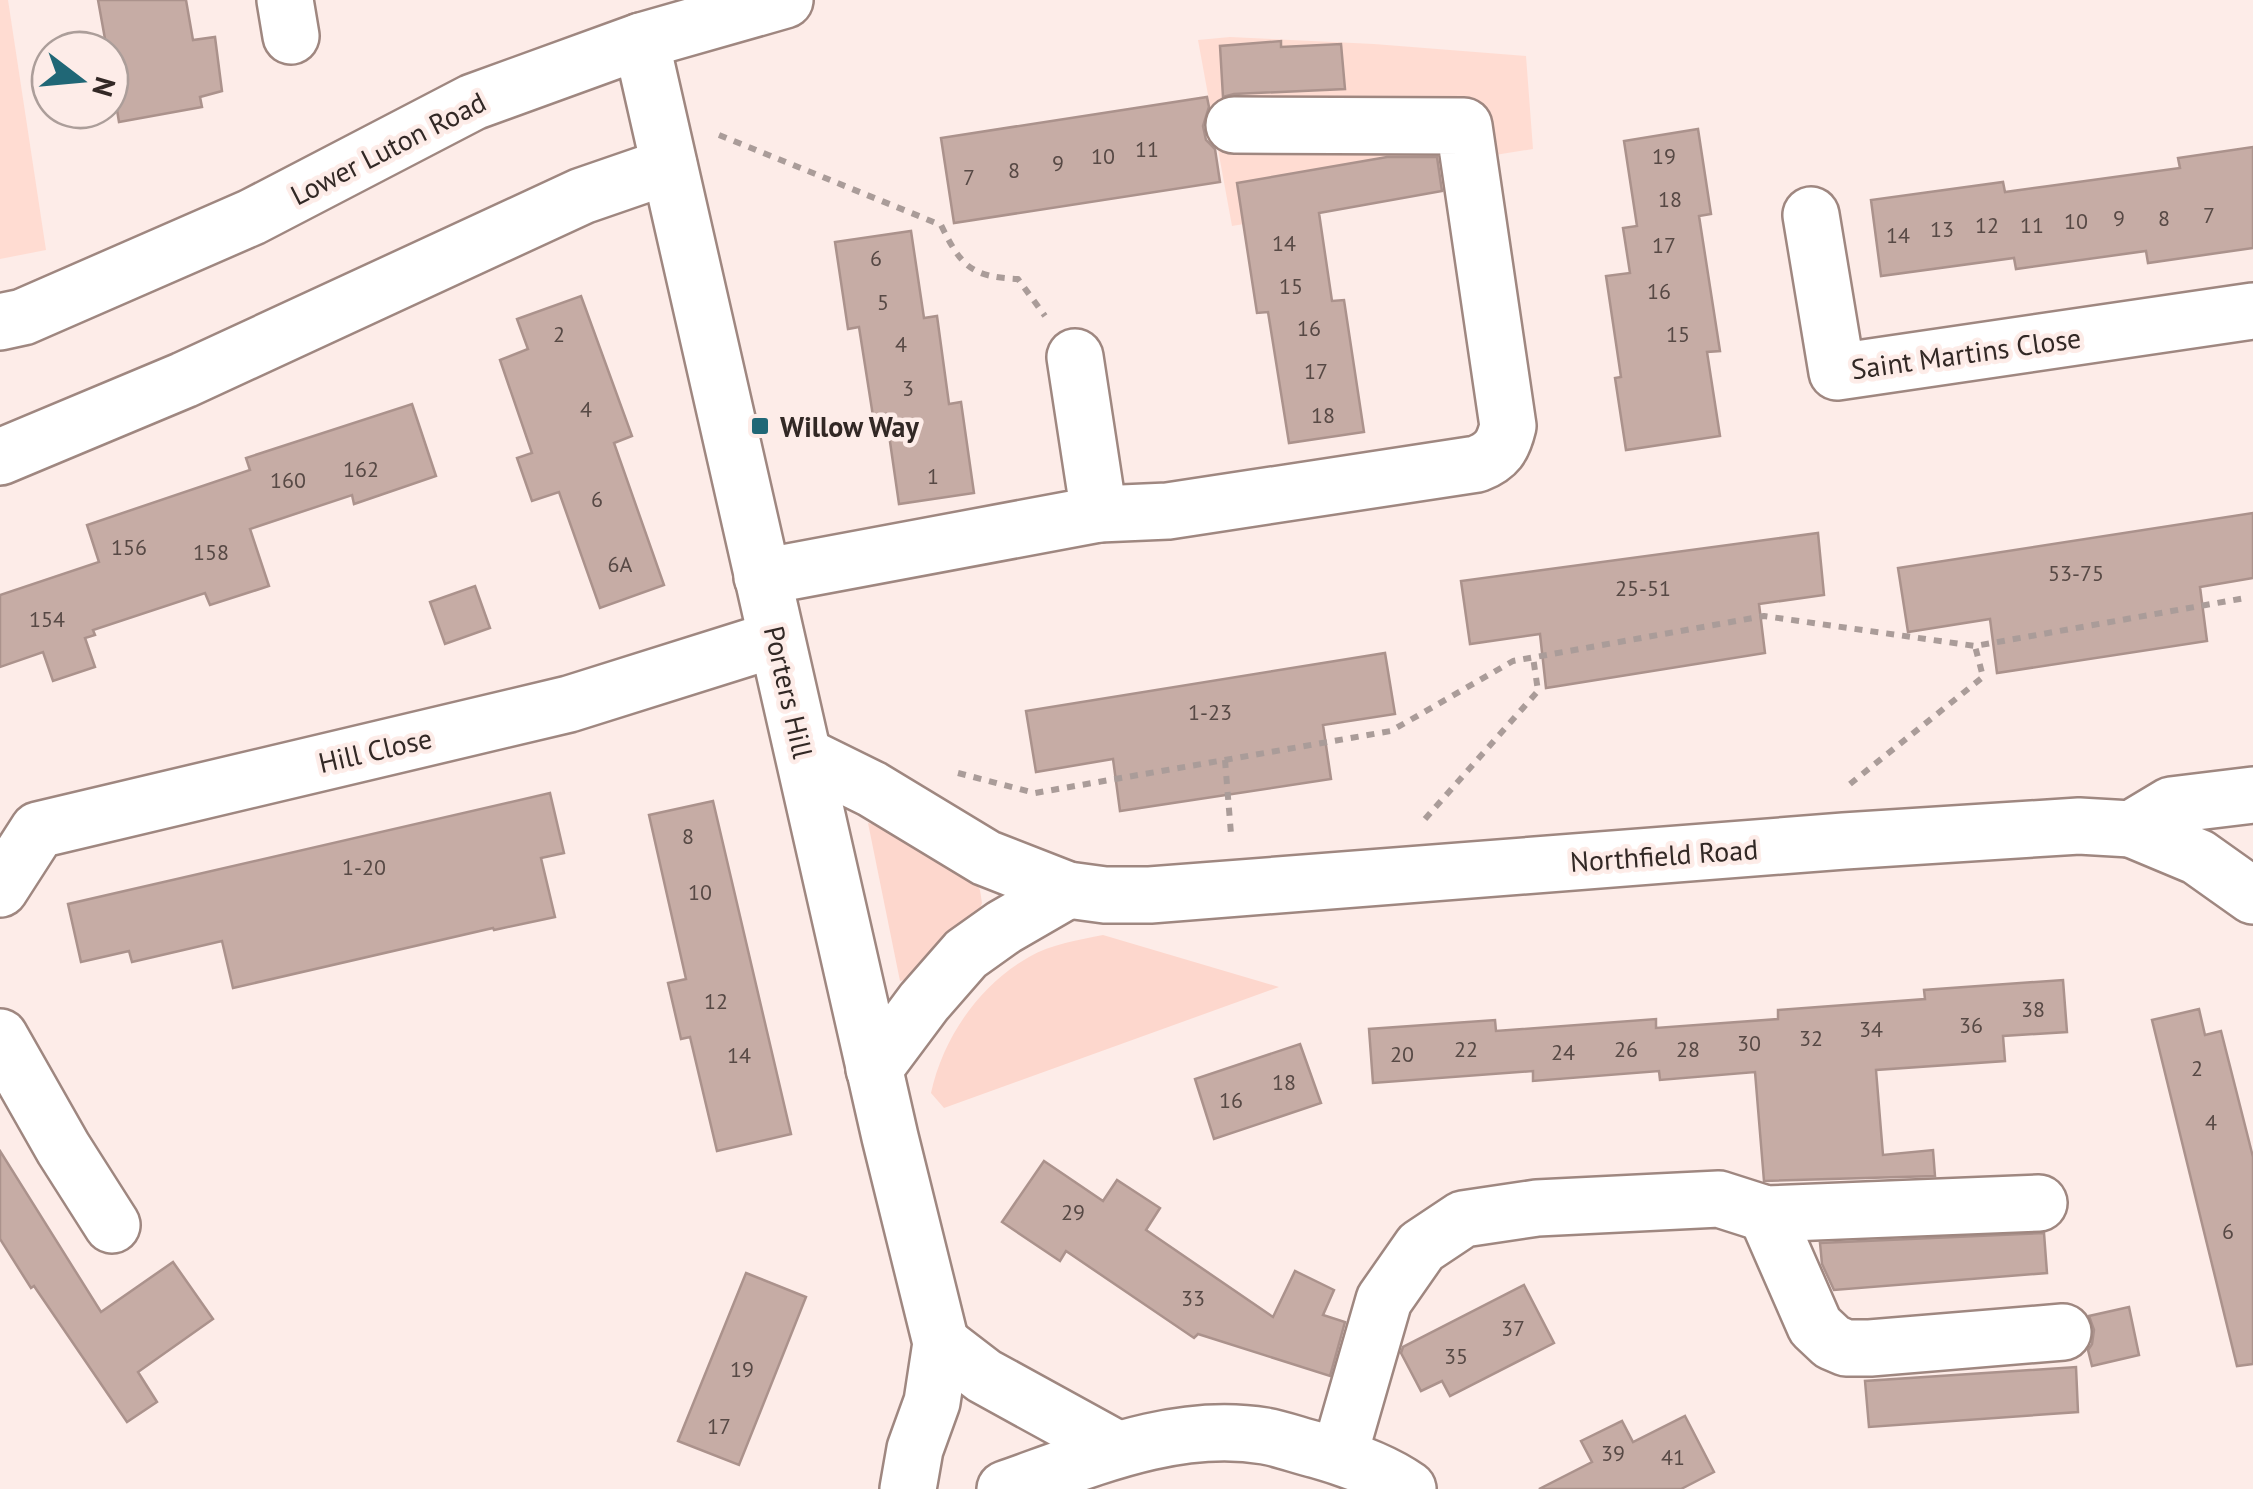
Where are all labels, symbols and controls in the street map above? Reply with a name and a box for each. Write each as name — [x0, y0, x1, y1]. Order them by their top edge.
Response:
north arrow — [30, 30, 130, 130]
text: N — [84, 73, 125, 101]
street label: Lower Luton Road — [284, 83, 492, 213]
house number: 11 — [1135, 135, 1159, 163]
house number: 10 — [1091, 142, 1115, 170]
house number: 19 — [1652, 142, 1676, 170]
house number: 9 — [1052, 149, 1064, 177]
house number: 8 — [1008, 156, 1020, 184]
house number: 7 — [963, 163, 975, 191]
house number: 18 — [1658, 185, 1682, 213]
house number: 7 — [2203, 201, 2215, 229]
house number: 9 — [2113, 204, 2125, 232]
house number: 8 — [2158, 204, 2170, 232]
house number: 10 — [2064, 207, 2088, 235]
house number: 12 — [1975, 211, 1999, 239]
house number: 11 — [2020, 211, 2044, 239]
house number: 13 — [1930, 215, 1954, 243]
house number: 14 — [1886, 221, 1910, 249]
house number: 14 — [1272, 229, 1296, 257]
house number: 17 — [1652, 231, 1676, 259]
house number: 6 — [870, 244, 882, 272]
house number: 15 — [1279, 272, 1303, 300]
house number: 16 — [1647, 277, 1671, 305]
house number: 5 — [877, 288, 889, 316]
house number: 16 — [1297, 314, 1321, 342]
street label: Saint Martins Close — [1849, 319, 2083, 387]
house number: 2 — [553, 320, 565, 348]
house number: 15 — [1666, 320, 1690, 348]
house number: 4 — [895, 330, 907, 358]
house number: 17 — [1304, 357, 1328, 385]
house number: 3 — [902, 374, 914, 402]
house number: 4 — [580, 395, 592, 423]
house number: 18 — [1311, 401, 1335, 429]
place label: Willow Way — [780, 408, 919, 445]
marker: Willow Way — [749, 415, 771, 437]
house number: 162 — [343, 455, 379, 483]
house number: 1 — [927, 462, 939, 490]
house number: 160 — [270, 466, 306, 494]
house number: 6 — [591, 485, 603, 513]
house number: 156 — [111, 533, 147, 561]
house number: 158 — [193, 538, 229, 566]
house number: 6A — [608, 550, 633, 578]
house number: 53-75 — [2048, 559, 2104, 587]
house number: 25-51 — [1615, 574, 1671, 602]
house number: 154 — [29, 605, 65, 633]
street label: Porters Hill — [756, 622, 822, 762]
house number: 1-23 — [1188, 698, 1232, 726]
street label: Hill Close — [315, 719, 435, 781]
house number: 8 — [682, 822, 694, 850]
street label: Northfield Road — [1569, 830, 1759, 880]
house number: 1-20 — [342, 853, 386, 881]
house number: 10 — [688, 878, 712, 906]
house number: 12 — [704, 987, 728, 1015]
house number: 38 — [2021, 995, 2045, 1023]
house number: 36 — [1959, 1011, 1983, 1039]
house number: 34 — [1859, 1015, 1883, 1043]
house number: 32 — [1799, 1024, 1823, 1052]
house number: 30 — [1737, 1029, 1761, 1057]
house number: 22 — [1454, 1035, 1478, 1063]
house number: 26 — [1614, 1035, 1638, 1063]
house number: 28 — [1676, 1035, 1700, 1063]
house number: 24 — [1551, 1038, 1575, 1066]
house number: 20 — [1390, 1040, 1414, 1068]
house number: 14 — [727, 1041, 751, 1069]
house number: 2 — [2191, 1054, 2203, 1082]
house number: 18 — [1272, 1068, 1296, 1096]
house number: 16 — [1219, 1086, 1243, 1114]
house number: 4 — [2205, 1108, 2217, 1136]
house number: 29 — [1061, 1198, 1085, 1226]
house number: 6 — [2222, 1217, 2234, 1245]
house number: 33 — [1181, 1284, 1205, 1312]
house number: 37 — [1501, 1314, 1525, 1342]
house number: 35 — [1444, 1342, 1468, 1370]
house number: 19 — [730, 1355, 754, 1383]
house number: 17 — [707, 1412, 731, 1440]
house number: 39 — [1601, 1439, 1625, 1467]
house number: 41 — [1661, 1443, 1685, 1471]

